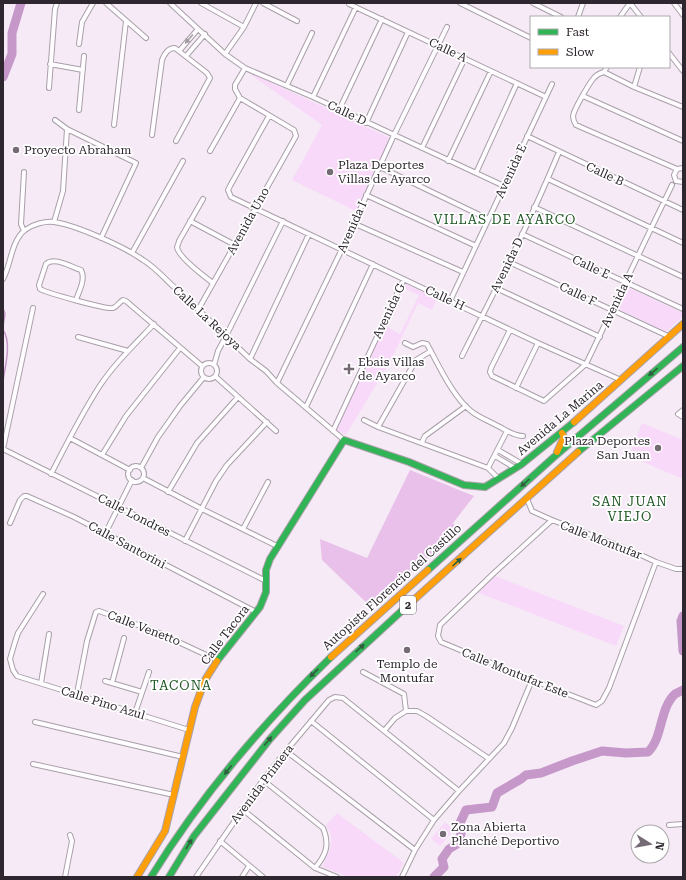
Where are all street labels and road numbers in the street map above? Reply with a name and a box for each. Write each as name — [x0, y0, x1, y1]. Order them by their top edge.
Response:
street label: Calle A — [427, 35, 470, 65]
street label: Calle D — [325, 98, 369, 128]
street label: Avenida E — [492, 142, 530, 200]
street label: Calle B — [584, 159, 626, 189]
street label: Avenida Uno — [224, 185, 272, 257]
street label: Avenida I — [334, 199, 370, 255]
street label: Avenida D — [488, 235, 526, 295]
street label: Calle E — [570, 252, 612, 282]
street label: Avenida A — [598, 270, 636, 329]
street label: Calle F — [557, 279, 599, 309]
street label: Avenida G — [370, 280, 408, 341]
street label: Calle La Rejoya — [170, 283, 244, 353]
street label: Calle H — [423, 283, 467, 313]
street label: Avenida La Marina — [514, 378, 606, 458]
street label: Calle Londres — [95, 491, 173, 539]
street label: Calle Montufar — [558, 518, 644, 562]
street label: Calle Santorini — [86, 519, 168, 571]
street label: Autopista Florencio del Castillo — [320, 521, 464, 653]
road number: 2 — [400, 596, 416, 614]
street label: Calle Tacora — [198, 602, 252, 668]
street label: Calle Venetto — [105, 608, 183, 648]
street label: Calle Montufar Este — [460, 645, 571, 701]
street label: Calle Pino Azul — [59, 684, 147, 723]
street label: Avenida Primera — [228, 741, 297, 826]

